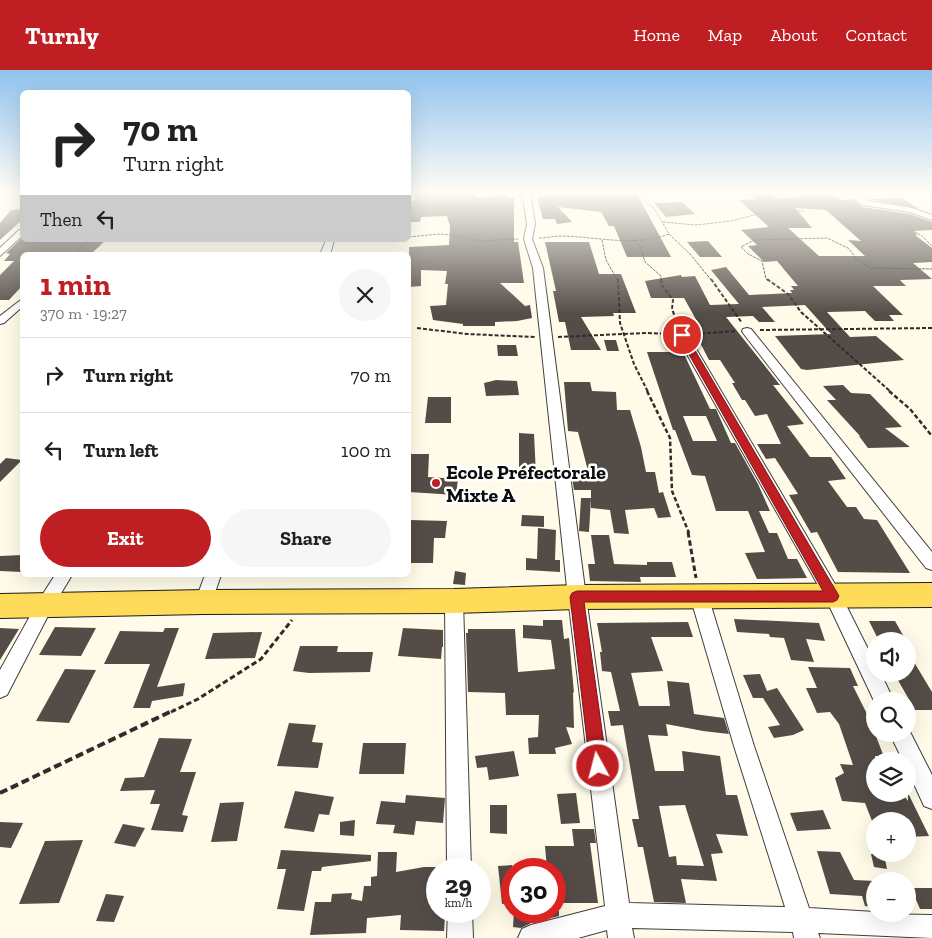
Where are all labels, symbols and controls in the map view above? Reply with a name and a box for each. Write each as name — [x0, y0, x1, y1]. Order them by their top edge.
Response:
text: Turnly — [25, 21, 99, 50]
text: Home — [633, 24, 680, 46]
text: Map — [708, 24, 742, 46]
text: About — [770, 24, 817, 46]
text: Contact — [845, 24, 907, 46]
text: 70 m — [123, 108, 198, 150]
icon: right — [40, 110, 105, 175]
text: Turn right — [123, 150, 224, 177]
icon: left — [92, 205, 120, 233]
text: Then — [40, 208, 82, 231]
text: 1 min — [40, 267, 111, 303]
button: close — [339, 269, 391, 321]
text: 370 m · 19:27 — [40, 304, 127, 323]
pin — [661, 314, 703, 356]
icon: arrive — [668, 321, 696, 349]
icon: right — [40, 361, 68, 389]
text: Turn right — [83, 364, 173, 387]
text: 70 m — [350, 364, 391, 387]
icon: left — [40, 436, 68, 464]
text: Turn left — [83, 439, 158, 462]
text: 100 m — [341, 439, 391, 462]
place label: Ecole Préfectorale Mixte A — [446, 460, 606, 507]
marker: Ecole Préfectorale Mixte A — [430, 477, 442, 489]
button: Exit — [40, 509, 211, 567]
button: Share — [221, 509, 391, 567]
map controls — [866, 632, 916, 922]
button: sound — [866, 632, 916, 682]
button: search — [866, 692, 916, 742]
position arrow — [571, 739, 623, 791]
button: layers — [866, 752, 916, 802]
button: + — [866, 812, 916, 862]
speed limit sign: 30 — [501, 858, 566, 923]
text: 29 — [445, 869, 472, 899]
button: − — [866, 872, 916, 922]
text: km/h — [445, 896, 472, 910]

